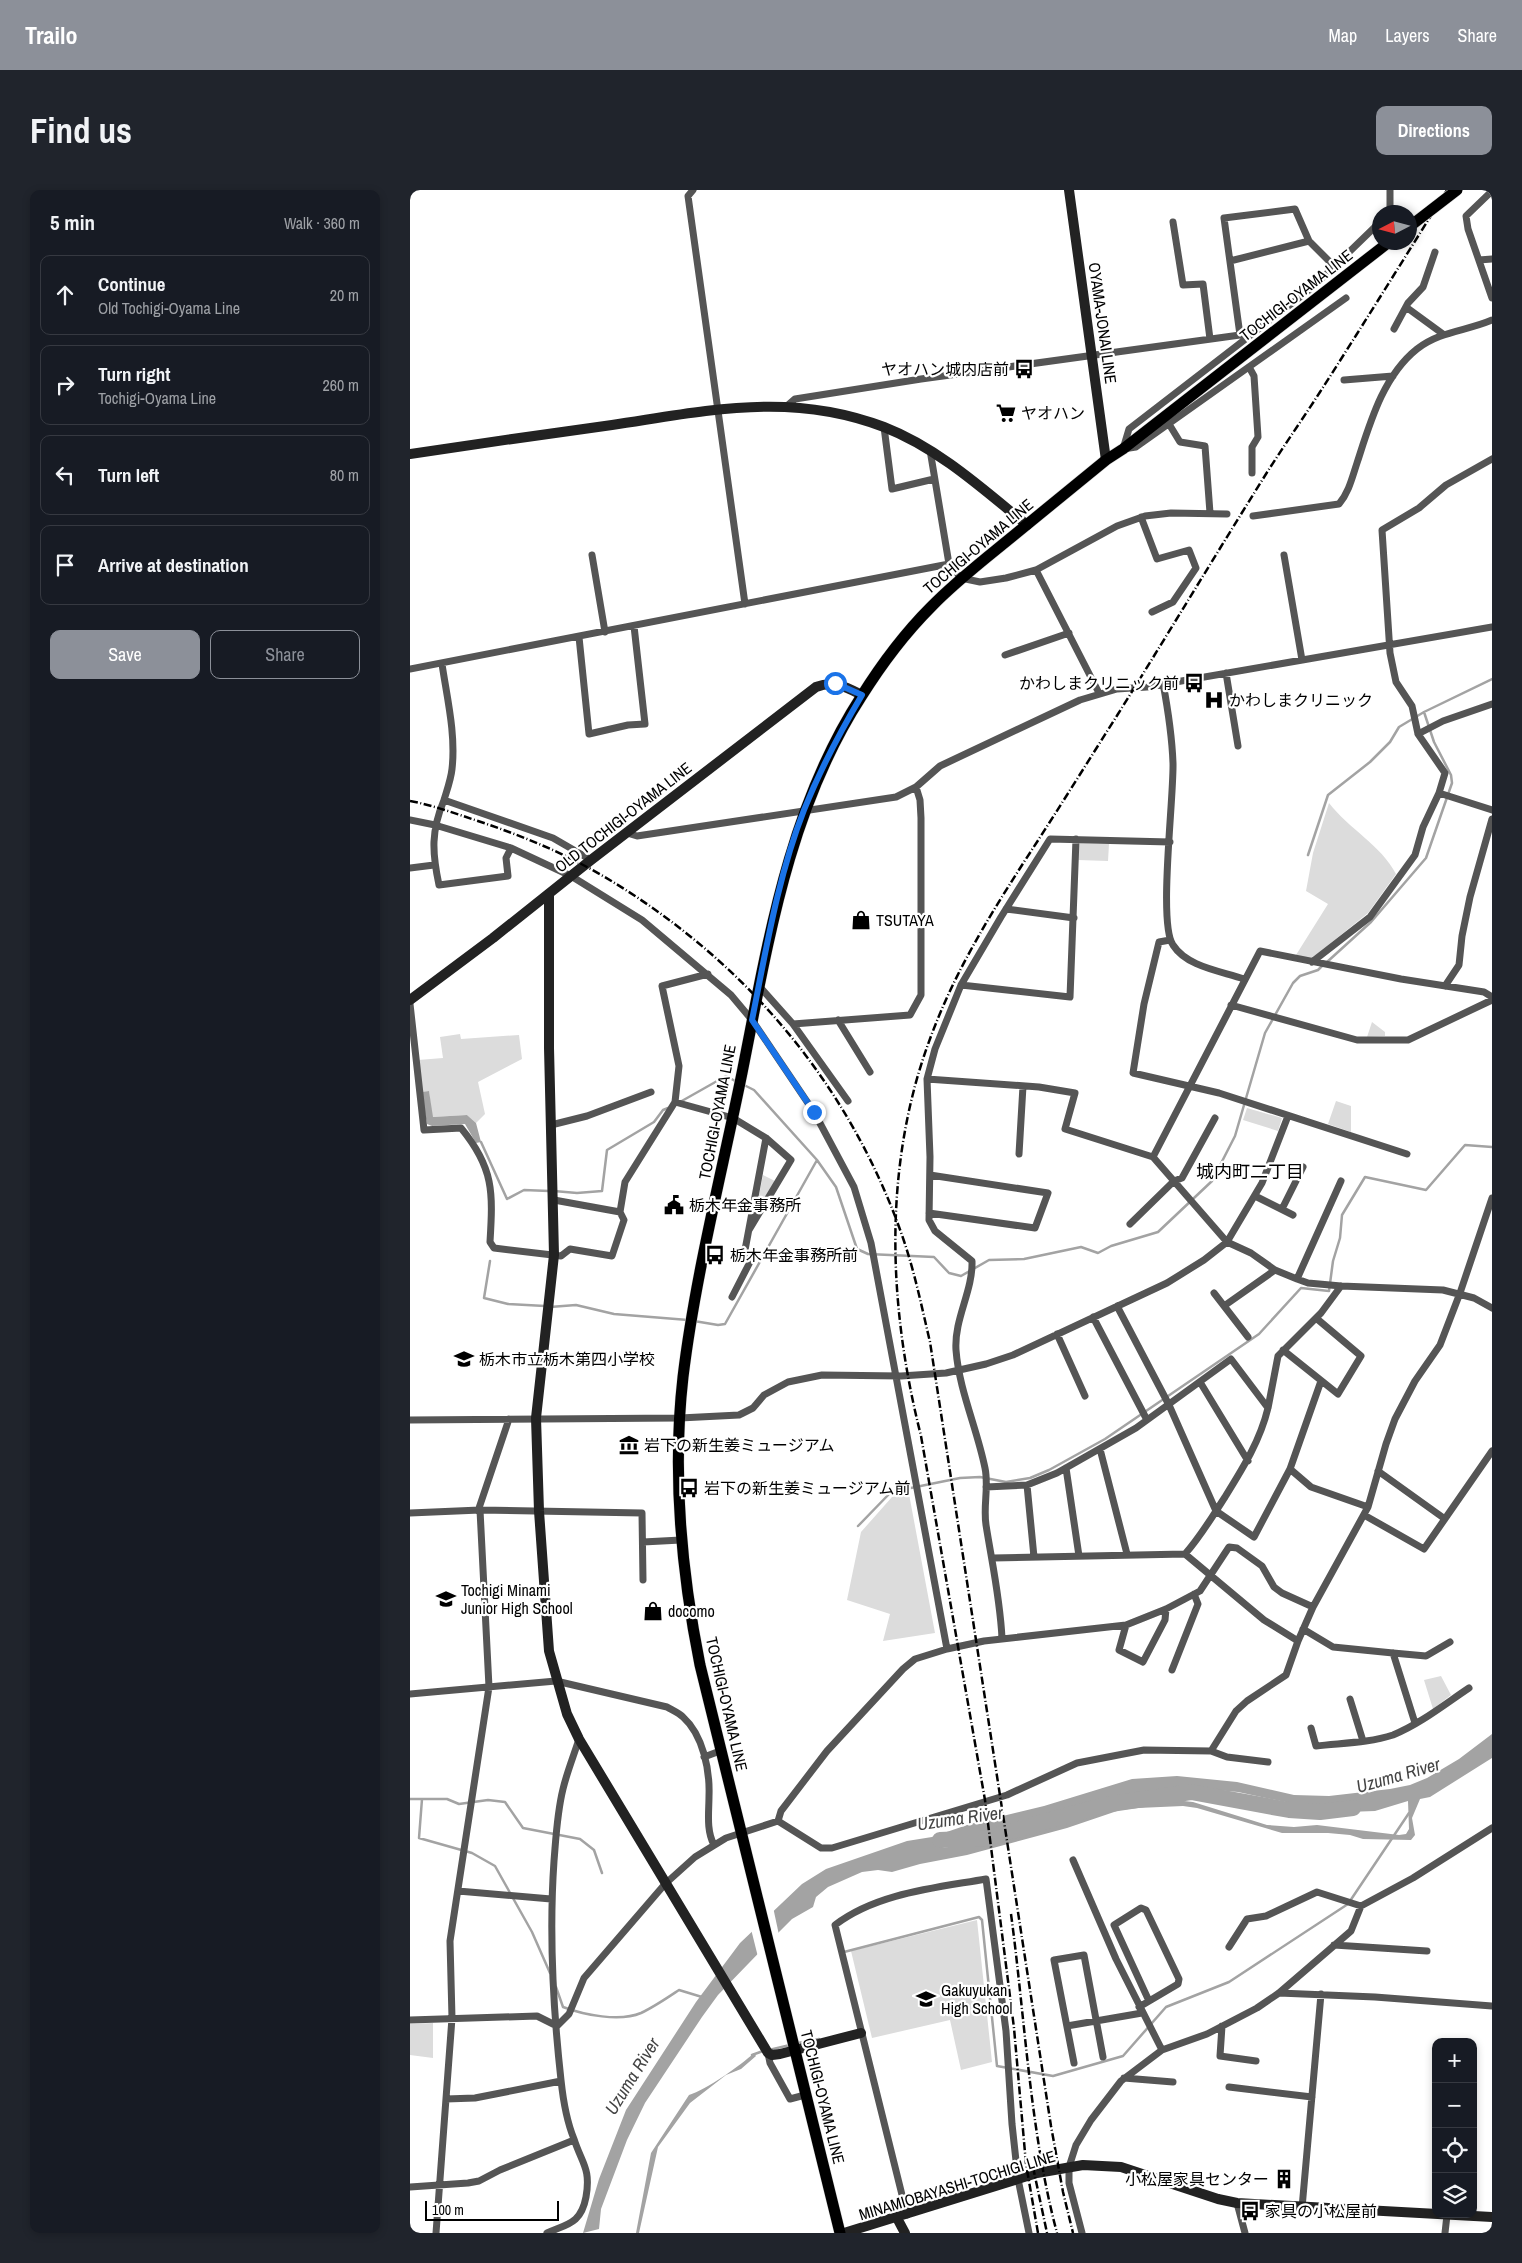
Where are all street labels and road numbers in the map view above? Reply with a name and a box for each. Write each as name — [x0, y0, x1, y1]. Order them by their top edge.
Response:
street label: TOCHIGI-OYAMA LINE — [1235, 244, 1357, 346]
street label: OYAMA-JONAI LINE — [1084, 261, 1122, 385]
street label: TOCHIGI-OYAMA LINE — [918, 493, 1038, 599]
street label: OLD TOCHIGI-OYAMA LINE — [550, 757, 696, 877]
street label: TOCHIGI-OYAMA LINE — [693, 1042, 741, 1182]
street label: TOCHIGI-OYAMA LINE — [701, 1635, 753, 1773]
street label: TOCHIGI-OYAMA LINE — [796, 2028, 850, 2166]
street label: MINAMIOBAYASHI-TOCHIGI LINE — [856, 2145, 1058, 2225]

